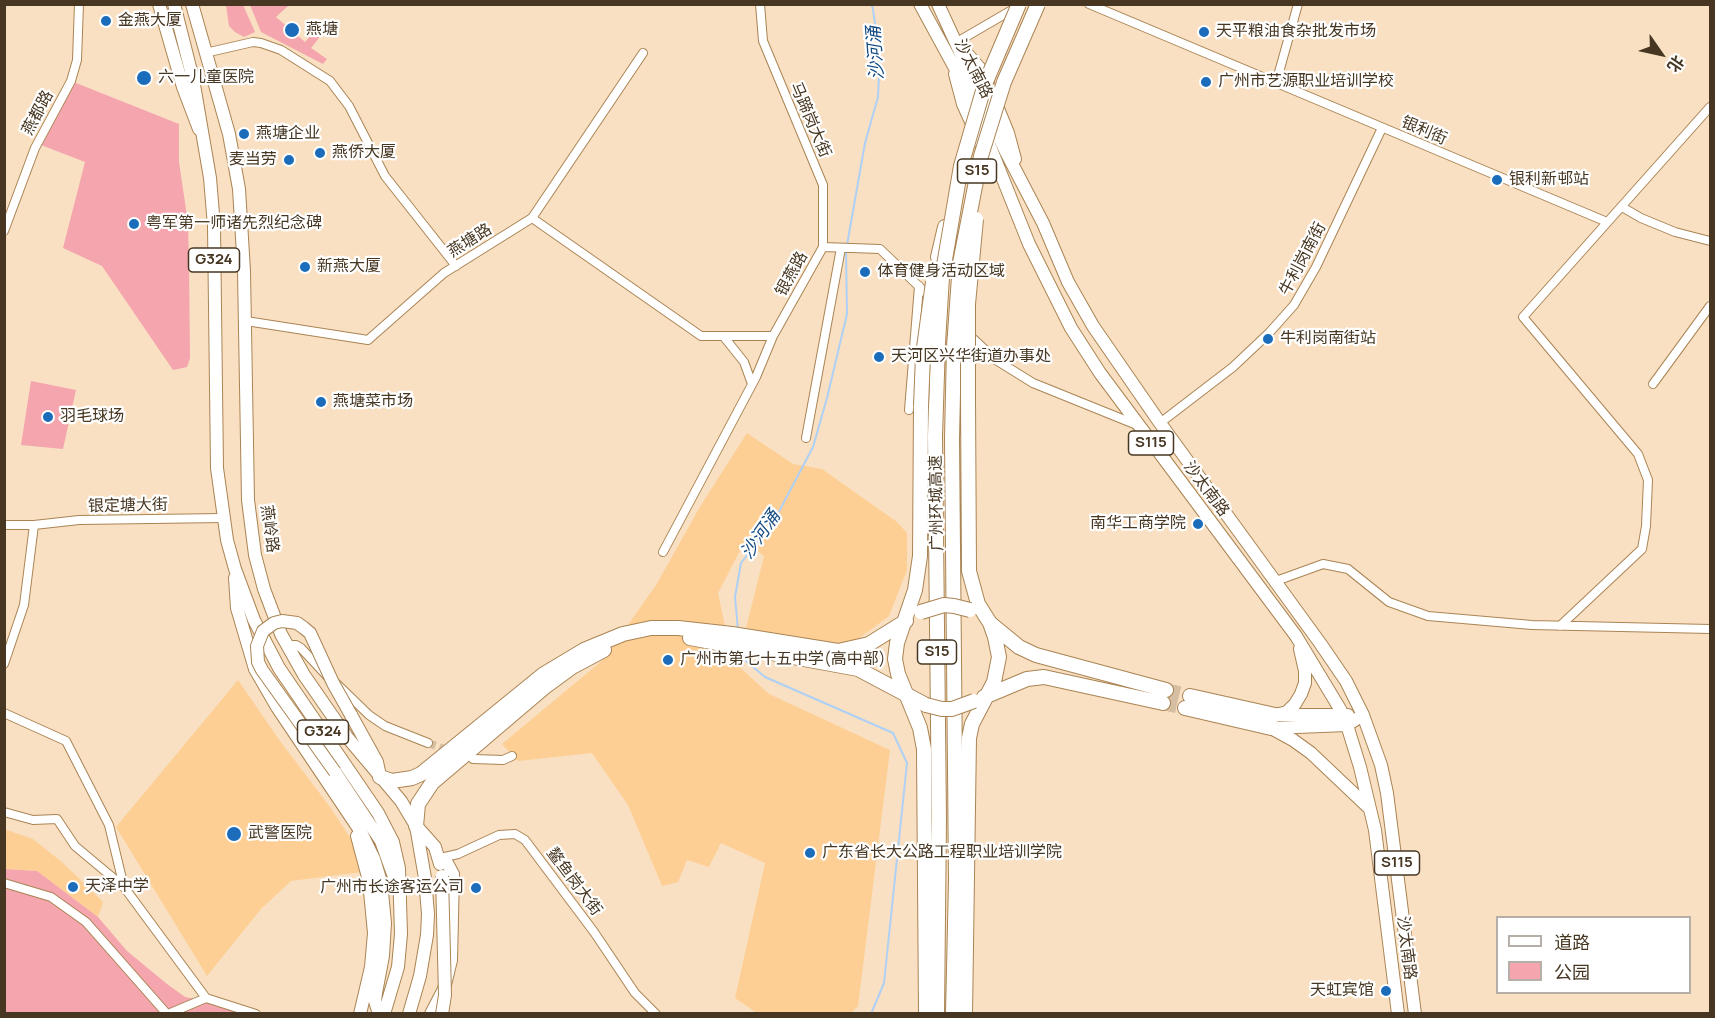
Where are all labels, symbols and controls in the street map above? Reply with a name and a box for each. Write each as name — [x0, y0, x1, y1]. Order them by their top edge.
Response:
place label: 金燕大厦 — [118, 11, 182, 31]
marker: 金燕大厦 — [99, 14, 113, 28]
place label: 燕塘 — [306, 20, 338, 40]
marker: 燕塘 — [283, 21, 301, 39]
place label: 天平粮油食杂批发市场 — [1216, 22, 1376, 42]
north arrow — [1631, 24, 1691, 84]
water label: 沙河涌 — [863, 25, 889, 81]
marker: 天平粮油食杂批发市场 — [1197, 25, 1211, 39]
street label: 沙太南路 — [950, 36, 996, 102]
text: 北 — [1662, 51, 1690, 77]
place label: 六一儿童医院 — [158, 68, 254, 88]
marker: 六一儿童医院 — [135, 69, 153, 87]
place label: 广州市艺源职业培训学校 — [1218, 72, 1394, 92]
marker: 广州市艺源职业培训学校 — [1199, 75, 1213, 89]
street label: 马蹄岗大街 — [786, 79, 834, 161]
street label: 燕都路 — [18, 87, 58, 139]
street label: 银利街 — [1398, 113, 1450, 149]
place label: 燕塘企业 — [256, 124, 320, 144]
marker: 燕塘企业 — [237, 127, 251, 141]
place label: 燕侨大厦 — [332, 143, 396, 163]
marker: 燕侨大厦 — [313, 146, 327, 160]
place label: 麦当劳 — [229, 150, 277, 170]
marker: 麦当劳 — [282, 153, 296, 167]
road number: S15 — [958, 159, 996, 183]
place label: 银利新邨站 — [1509, 170, 1589, 190]
marker: 银利新邨站 — [1490, 173, 1504, 187]
place label: 粤军第一师诸先烈纪念碑 — [146, 214, 322, 234]
marker: 粤军第一师诸先烈纪念碑 — [127, 217, 141, 231]
street label: 牛利岗南街 — [1276, 219, 1330, 299]
street label: 燕塘路 — [445, 220, 495, 262]
road number: G324 — [188, 248, 240, 272]
street label: 银燕路 — [772, 248, 812, 300]
place label: 新燕大厦 — [317, 257, 381, 277]
marker: 新燕大厦 — [298, 260, 312, 274]
place label: 体育健身活动区域 — [877, 262, 1005, 282]
marker: 体育健身活动区域 — [858, 265, 872, 279]
place label: 牛利岗南街站 — [1280, 329, 1376, 349]
marker: 牛利岗南街站 — [1261, 332, 1275, 346]
place label: 天河区兴华街道办事处 — [891, 347, 1051, 367]
marker: 天河区兴华街道办事处 — [872, 350, 886, 364]
place label: 燕塘菜市场 — [333, 392, 413, 412]
marker: 燕塘菜市场 — [314, 395, 328, 409]
place label: 羽毛球场 — [60, 407, 124, 427]
marker: 羽毛球场 — [41, 410, 55, 424]
road number: S115 — [1128, 431, 1174, 455]
street label: 广州环城高速 — [927, 455, 947, 551]
street label: 沙太南路 — [1179, 458, 1233, 520]
street label: 银定塘大街 — [88, 496, 168, 516]
street label: 燕岭路 — [256, 504, 282, 554]
water label: 沙河涌 — [737, 507, 785, 563]
place label: 南华工商学院 — [1090, 514, 1186, 534]
marker: 南华工商学院 — [1191, 517, 1205, 531]
road number: S15 — [918, 640, 956, 664]
place label: 广州市第七十五中学(高中部) — [680, 650, 886, 670]
marker: 广州市第七十五中学(高中部) — [661, 653, 675, 667]
road number: G324 — [298, 720, 348, 744]
place label: 武警医院 — [248, 824, 312, 844]
marker: 武警医院 — [225, 825, 243, 843]
place label: 广东省长大公路工程职业培训学院 — [822, 843, 1062, 863]
street label: 鳌鱼岗大街 — [542, 844, 606, 920]
marker: 广东省长大公路工程职业培训学院 — [803, 846, 817, 860]
road number: S115 — [1374, 851, 1420, 875]
place label: 天泽中学 — [85, 877, 149, 897]
place label: 广州市长途客运公司 — [320, 878, 464, 898]
marker: 天泽中学 — [66, 880, 80, 894]
marker: 广州市长途客运公司 — [469, 881, 483, 895]
street label: 沙太南路 — [1393, 915, 1419, 981]
legend — [1496, 916, 1691, 994]
text: 道路 — [1554, 930, 1590, 954]
text: 公园 — [1554, 960, 1590, 984]
place label: 天虹宾馆 — [1310, 981, 1374, 1001]
marker: 天虹宾馆 — [1379, 984, 1393, 998]

